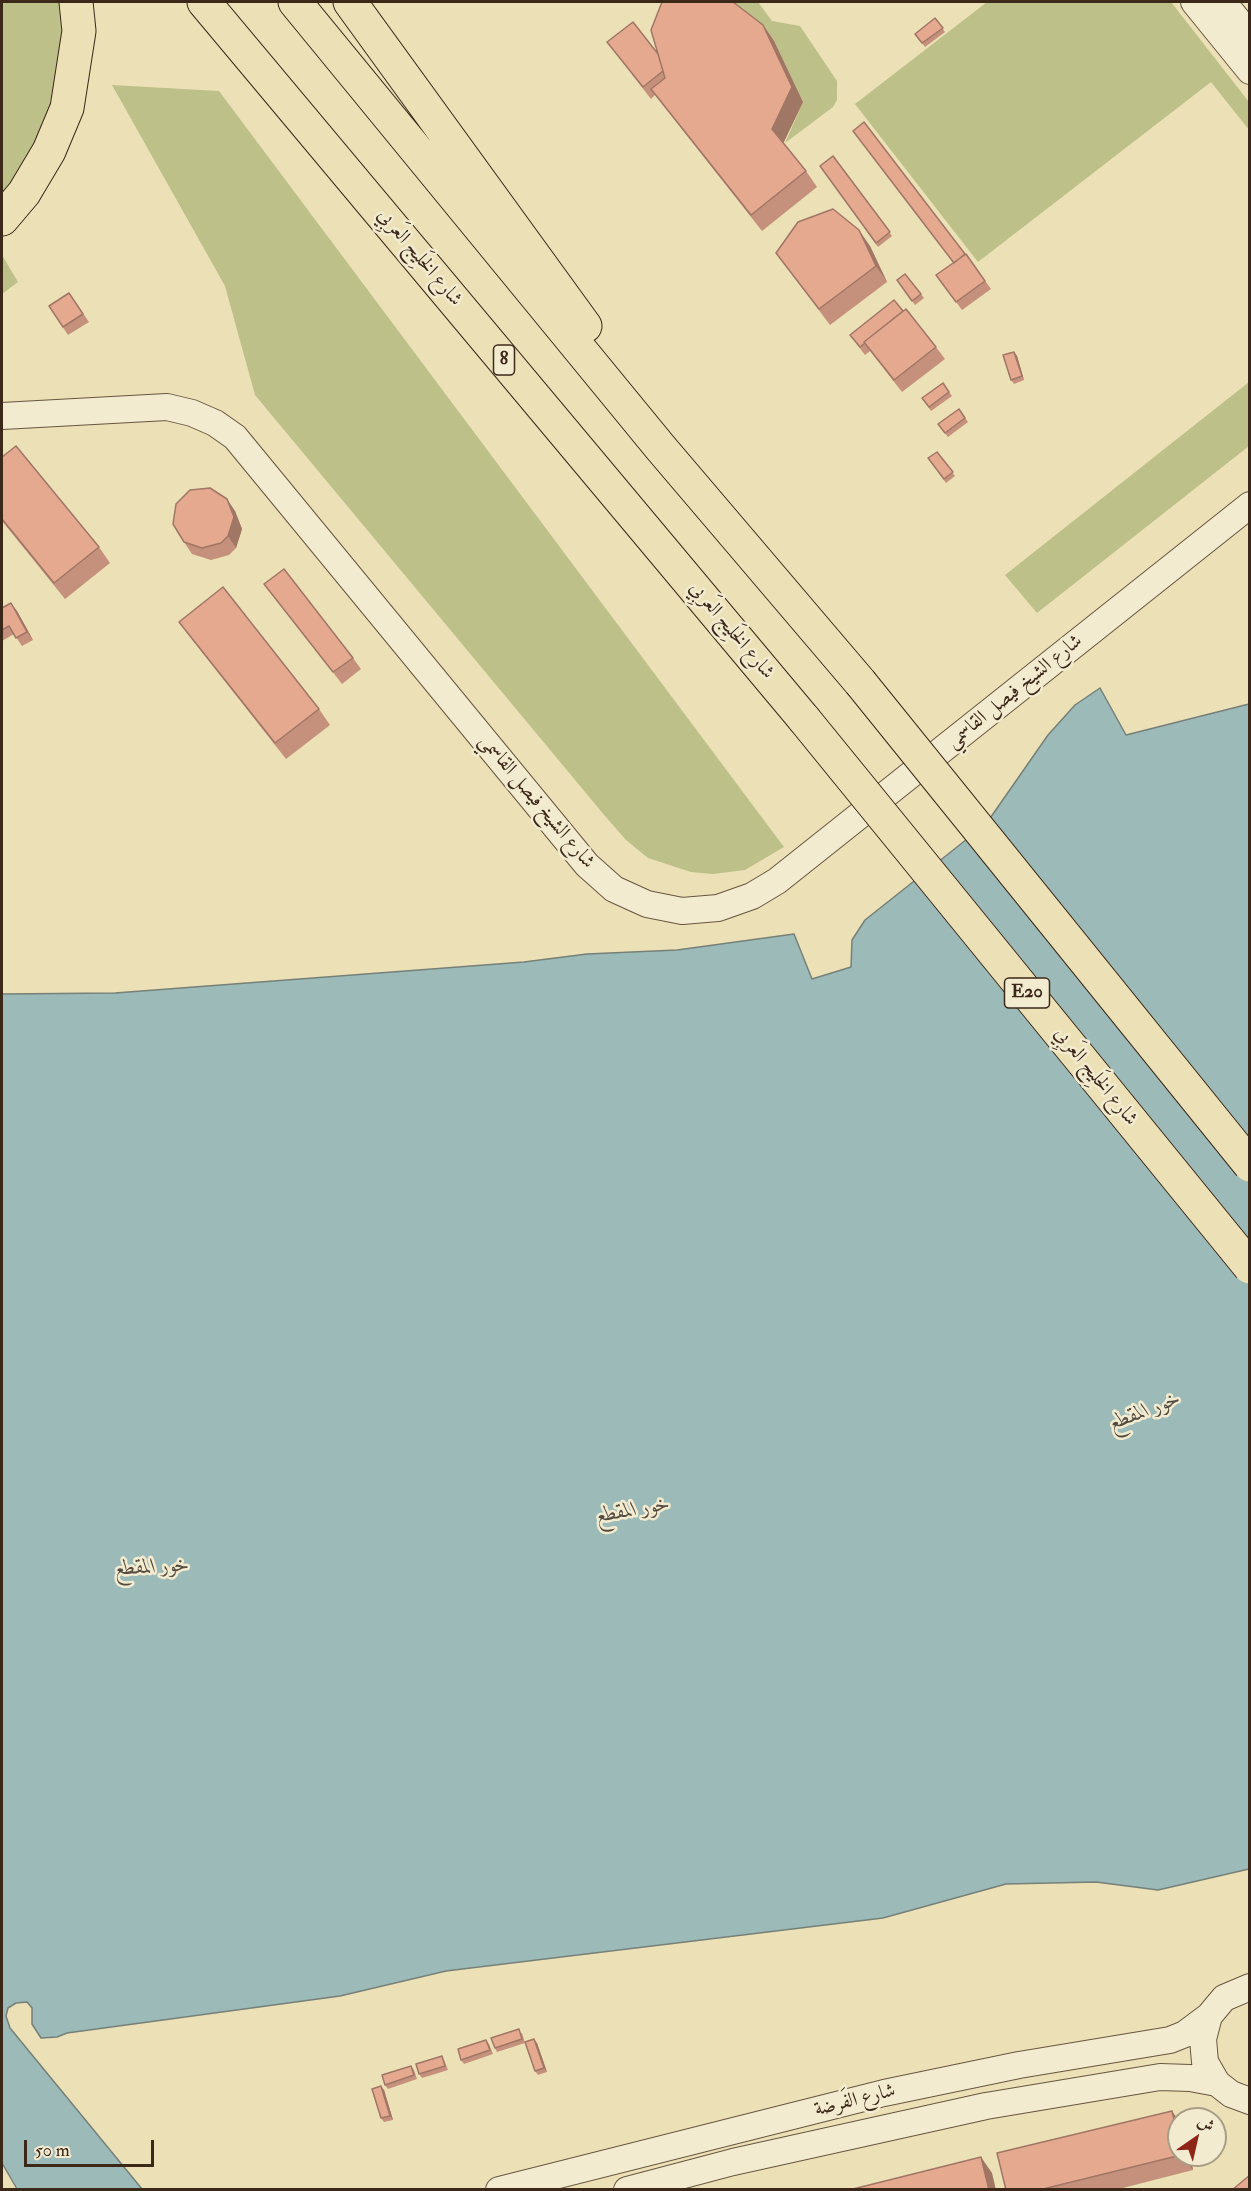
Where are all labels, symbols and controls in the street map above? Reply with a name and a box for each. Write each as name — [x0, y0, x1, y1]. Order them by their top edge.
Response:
street label: شارع الخَلِيج العَربِي — [371, 204, 467, 312]
road number: 8 — [494, 345, 514, 375]
street label: شارع الخَلِيج العَربِي — [683, 577, 779, 685]
street label: شارع الشيخ فيصل القاسمي — [942, 630, 1088, 754]
street label: شارع الشيخ فيصل القاسمي — [473, 730, 599, 874]
road number: E20 — [1004, 978, 1050, 1008]
street label: شارع الخَلِيج العَربِي — [1048, 1023, 1142, 1131]
water label: خور المقطع — [1105, 1387, 1185, 1437]
water label: خور المقطع — [594, 1492, 672, 1530]
water label: خور المقطع — [114, 1553, 190, 1583]
street label: شارع الفَرضة — [812, 2079, 898, 2123]
north arrow — [1167, 2107, 1227, 2167]
text: ش — [1194, 2111, 1218, 2136]
scale bar — [27, 2128, 158, 2166]
text: 50 m — [35, 2139, 70, 2162]

